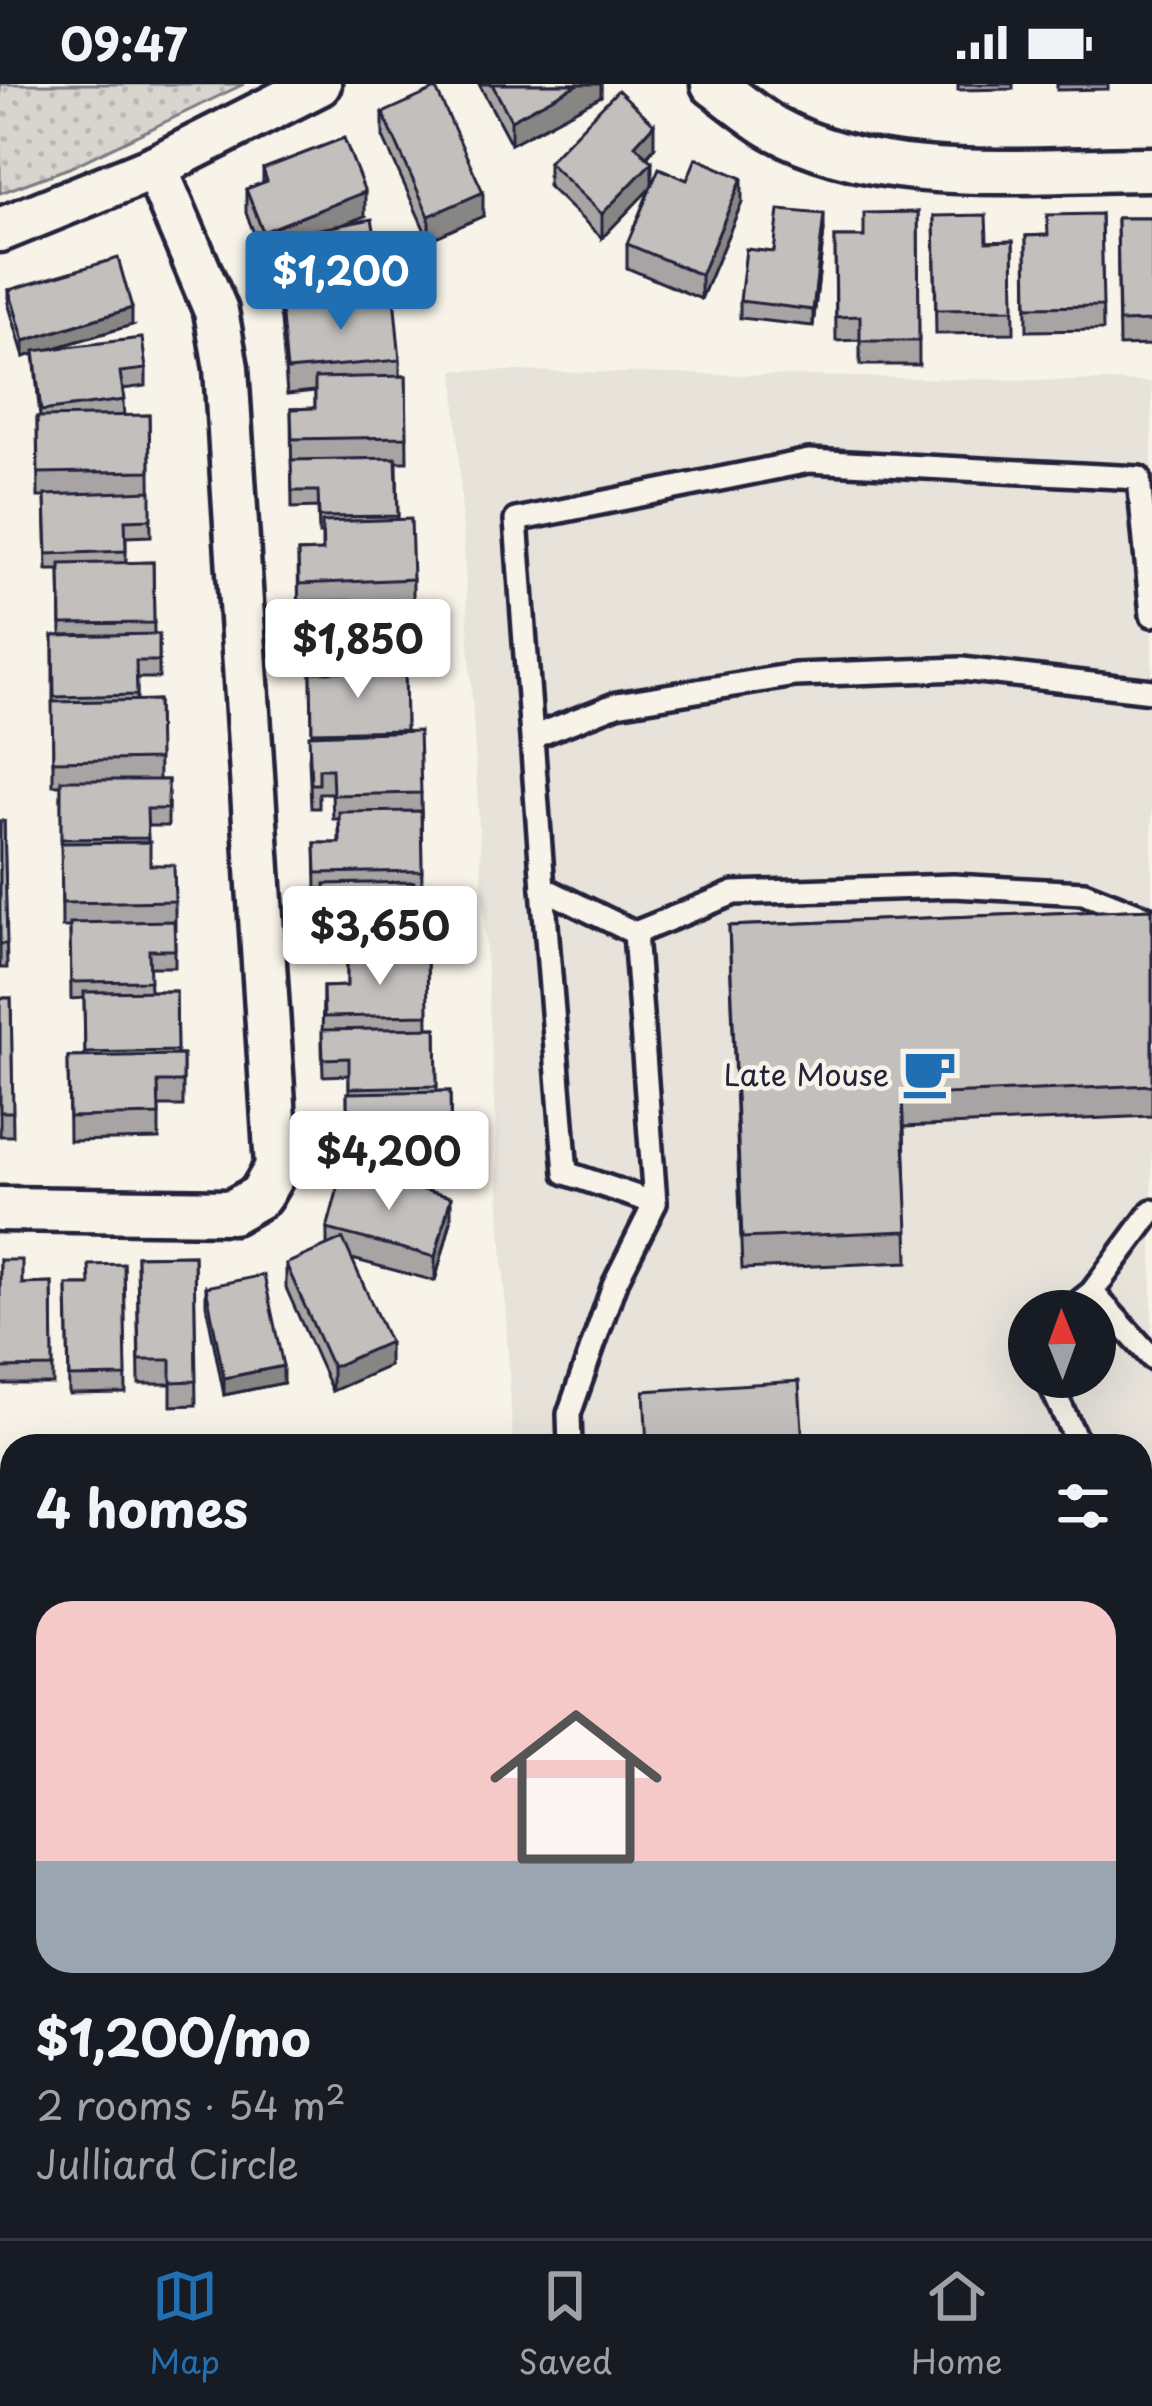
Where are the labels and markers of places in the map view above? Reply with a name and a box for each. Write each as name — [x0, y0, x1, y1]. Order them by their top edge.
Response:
pin: $1,200 — [243, 231, 439, 333]
pin: $1,850 — [260, 599, 456, 701]
pin: $3,650 — [282, 886, 478, 988]
cafe icon: Late Mouse — [900, 1044, 958, 1102]
place label: Late Mouse — [724, 1051, 889, 1096]
pin: $4,200 — [291, 1111, 487, 1213]

